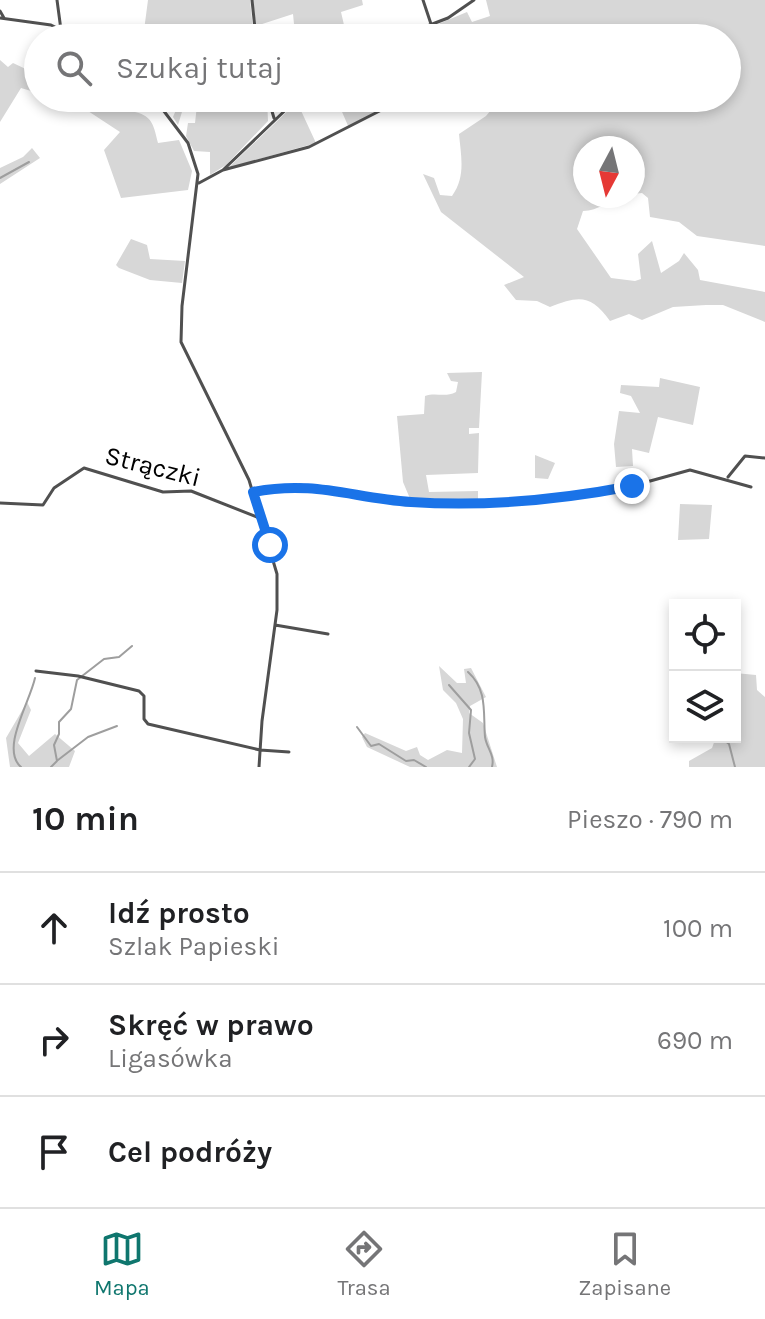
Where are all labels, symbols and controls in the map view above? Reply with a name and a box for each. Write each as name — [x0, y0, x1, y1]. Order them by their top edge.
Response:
search box — [24, 24, 741, 112]
icon: search — [52, 46, 96, 90]
text: Szukaj tutaj — [116, 50, 283, 86]
north arrow — [573, 136, 645, 208]
street label: Strączki — [102, 440, 204, 493]
route end — [614, 468, 650, 504]
route start — [252, 527, 288, 563]
map controls — [669, 599, 741, 743]
button: locate — [669, 599, 741, 671]
button: layers — [669, 671, 741, 743]
text: 10 min — [32, 799, 139, 839]
text: Pieszo · 790 m — [567, 804, 733, 835]
text: Idź prosto — [108, 895, 250, 931]
icon: ahead — [32, 906, 76, 950]
text: 100 m — [663, 913, 733, 944]
text: Szlak Papieski — [108, 931, 280, 962]
text: Skręć w prawo — [108, 1007, 314, 1043]
icon: right — [32, 1018, 76, 1062]
text: 690 m — [657, 1025, 733, 1056]
text: Ligasówka — [108, 1043, 233, 1074]
icon: arrive — [32, 1130, 76, 1174]
text: Cel podróży — [108, 1134, 272, 1170]
tab: Mapa — [94, 1227, 150, 1301]
tab: Trasa — [337, 1227, 391, 1301]
tab: Zapisane — [578, 1227, 671, 1301]

